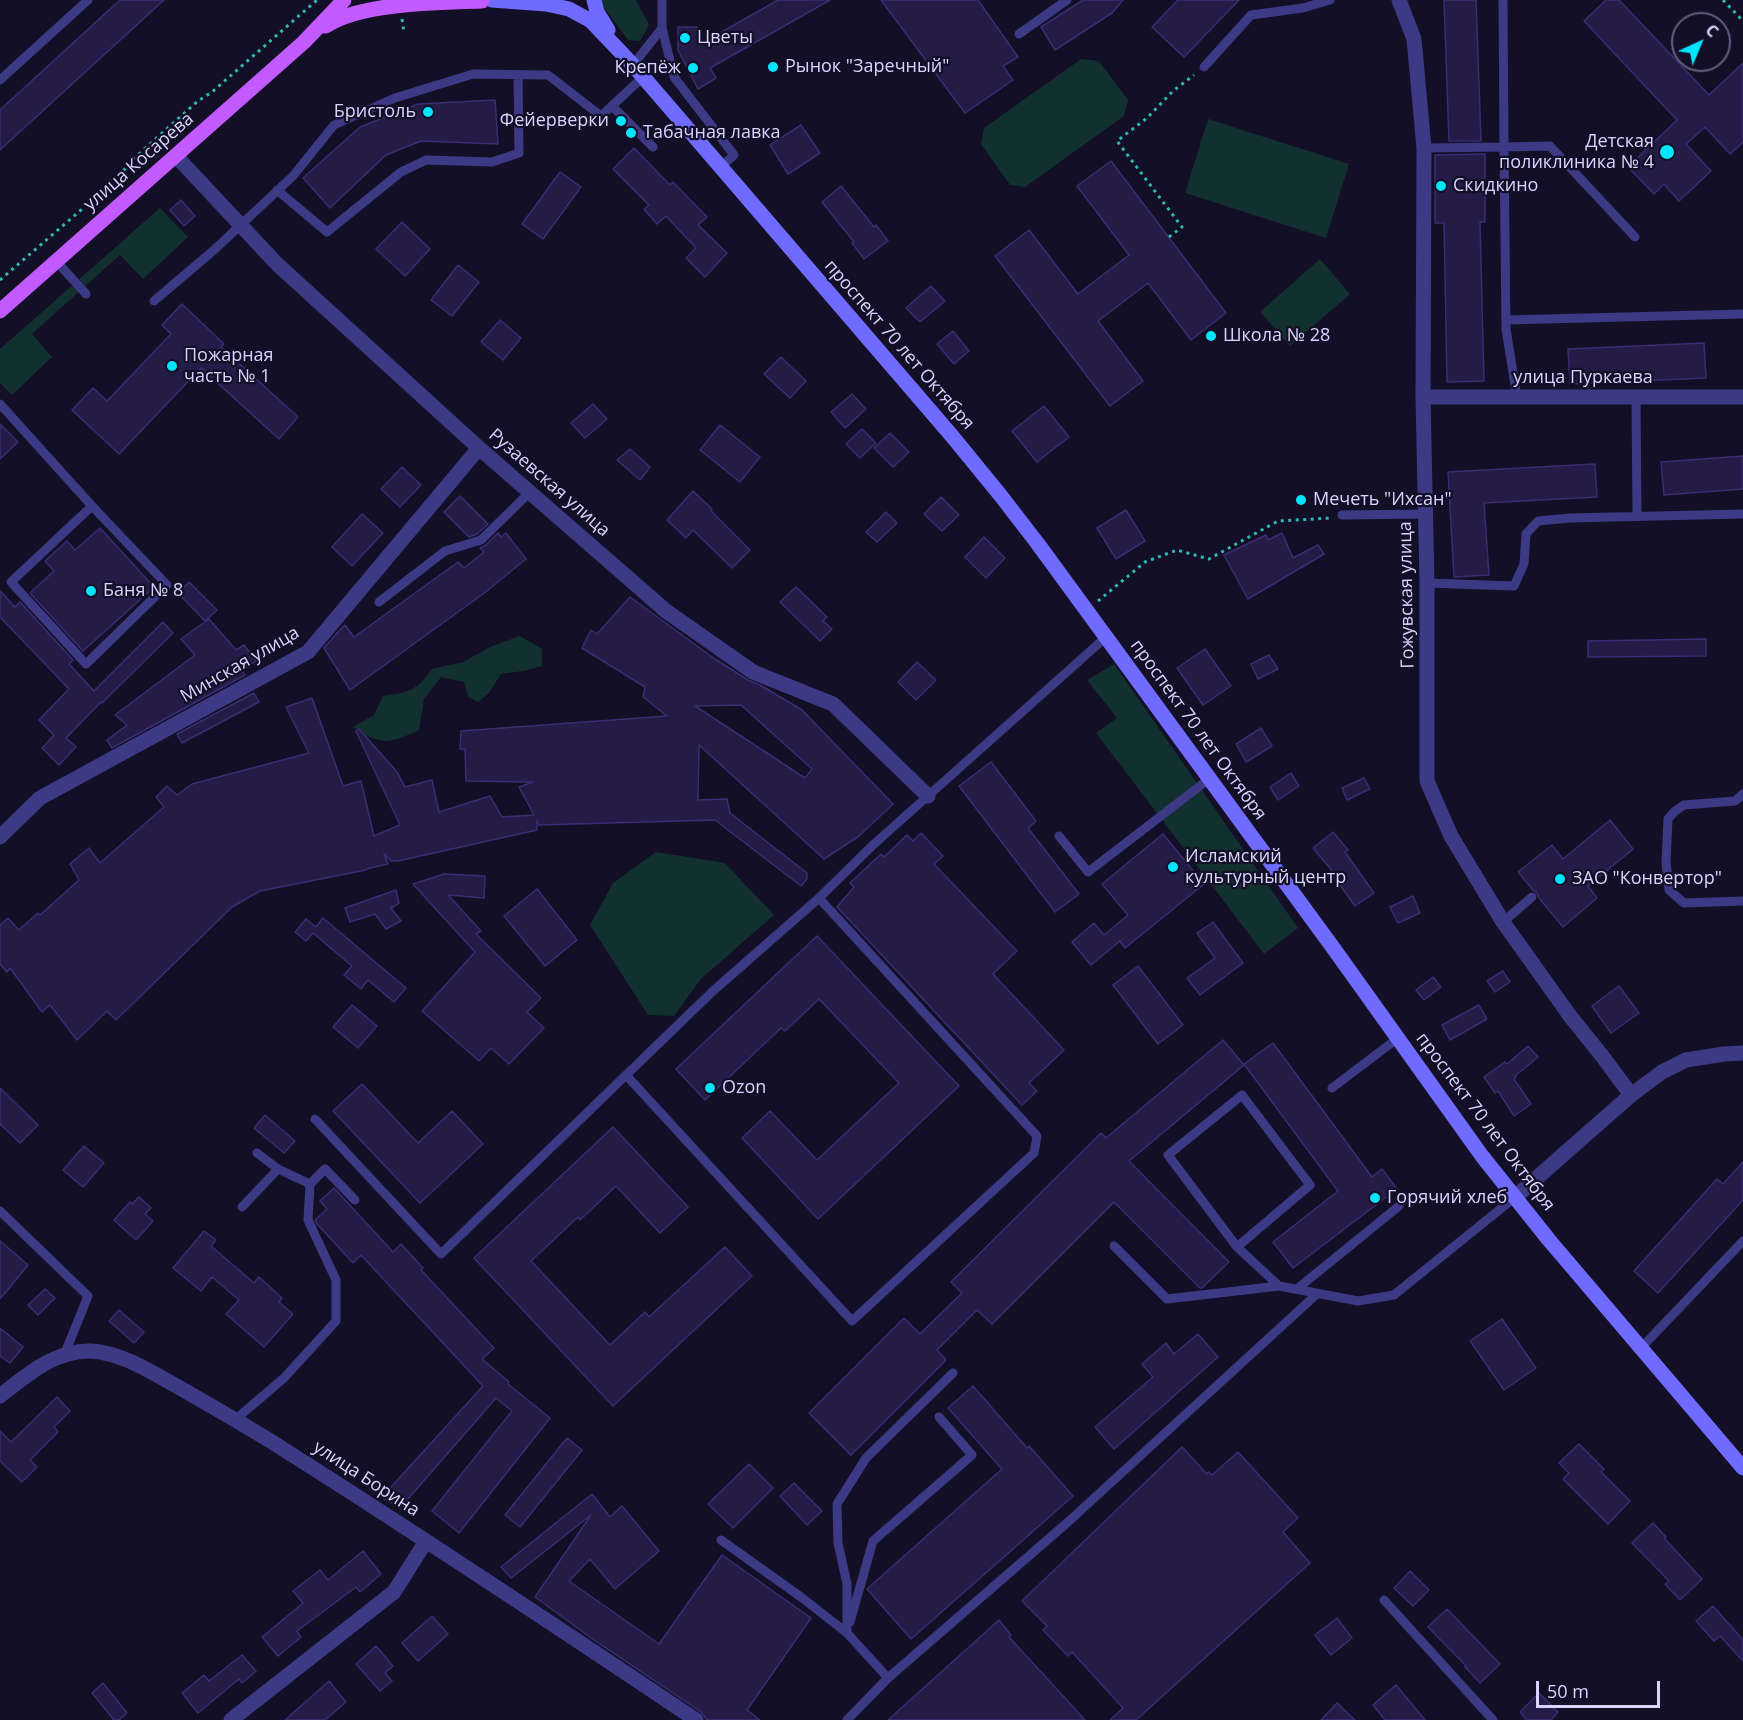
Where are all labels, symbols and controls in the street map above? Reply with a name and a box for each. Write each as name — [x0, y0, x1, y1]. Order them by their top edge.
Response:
north arrow — [1671, 12, 1731, 72]
text: С — [1701, 19, 1723, 42]
place label: Цветы — [697, 27, 753, 49]
marker: Цветы — [678, 31, 692, 45]
place label: Рынок "Заречный" — [785, 56, 949, 78]
place label: Крепёж — [614, 57, 681, 79]
marker: Рынок "Заречный" — [766, 60, 780, 74]
marker: Крепёж — [686, 61, 700, 75]
place label: Бристоль — [334, 101, 416, 123]
marker: Бристоль — [421, 105, 435, 119]
street label: улица Косарева — [80, 108, 198, 216]
place label: Фейерверки — [500, 110, 609, 132]
marker: Фейерверки — [614, 114, 628, 128]
place label: Табачная лавка — [643, 122, 781, 144]
marker: Табачная лавка — [624, 126, 638, 140]
place label: Детская поликлиника № 4 — [1499, 131, 1654, 174]
marker: Детская поликлиника № 4 — [1658, 143, 1676, 161]
place label: Скидкино — [1453, 175, 1538, 197]
marker: Скидкино — [1434, 179, 1448, 193]
street label: проспект 70 лет Октября — [819, 256, 979, 434]
place label: Школа № 28 — [1223, 325, 1330, 347]
marker: Школа № 28 — [1204, 329, 1218, 343]
place label: Пожарная часть № 1 — [184, 345, 274, 388]
marker: Пожарная часть № 1 — [165, 359, 179, 373]
street label: улица Пуркаева — [1513, 367, 1653, 389]
street label: Рузаевская улица — [484, 424, 614, 542]
place label: Мечеть "Ихсан" — [1313, 489, 1452, 511]
marker: Мечеть "Ихсан" — [1294, 493, 1308, 507]
street label: Гожувская улица — [1395, 521, 1419, 669]
place label: Баня № 8 — [103, 580, 183, 602]
marker: Баня № 8 — [84, 584, 98, 598]
street label: Минская улица — [177, 622, 303, 708]
street label: проспект 70 лет Октября — [1125, 636, 1271, 824]
place label: Исламский культурный центр — [1185, 846, 1346, 888]
marker: Исламский культурный центр — [1166, 860, 1180, 874]
place label: ЗАО "Конвертор" — [1572, 868, 1722, 890]
marker: ЗАО "Конвертор" — [1553, 872, 1567, 886]
street label: проспект 70 лет Октября — [1411, 1029, 1559, 1215]
place label: Ozon — [722, 1077, 766, 1099]
marker: Ozon — [703, 1081, 717, 1095]
place label: Горячий хлеб — [1387, 1187, 1507, 1209]
marker: Горячий хлеб — [1368, 1191, 1382, 1205]
street label: улица Борина — [309, 1437, 423, 1521]
scale bar — [1539, 1669, 1664, 1707]
text: 50 m — [1547, 1679, 1589, 1703]

